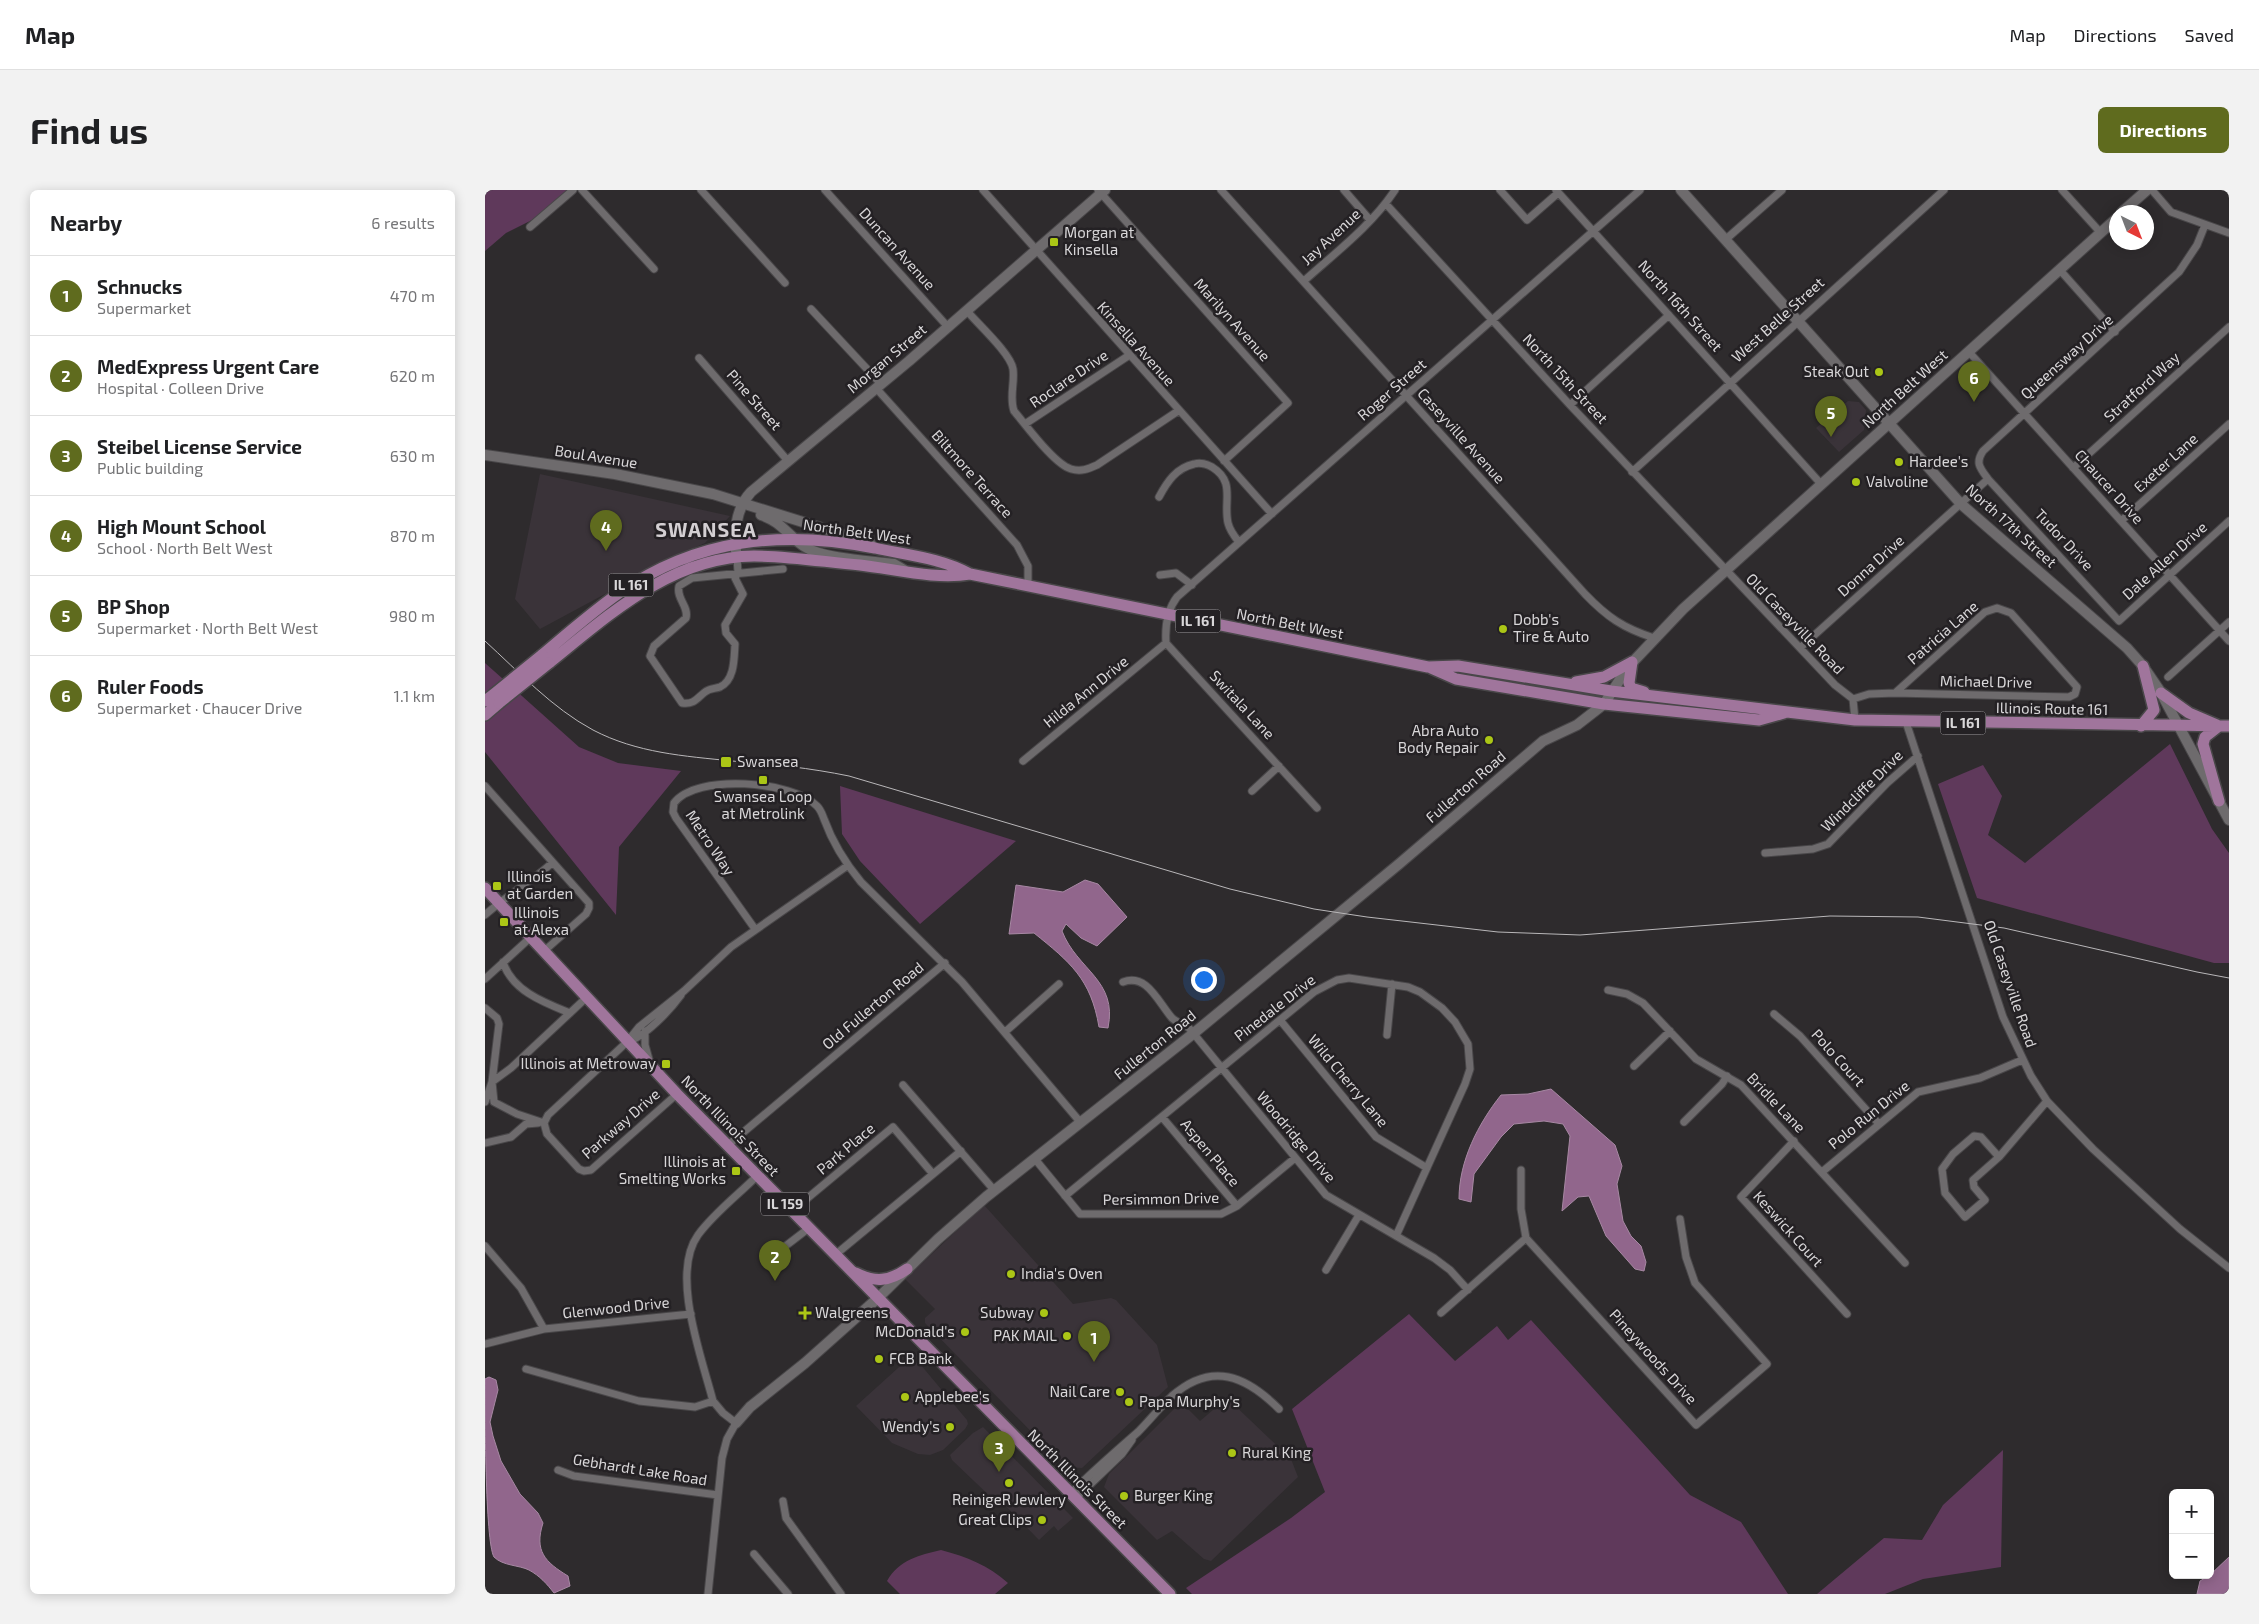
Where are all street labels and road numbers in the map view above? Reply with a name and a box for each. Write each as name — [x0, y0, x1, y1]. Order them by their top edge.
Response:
street label: Duncan Avenue — [856, 203, 939, 293]
street label: Jay Avenue — [1297, 204, 1364, 268]
street label: North 16th Street — [1635, 256, 1727, 355]
street label: West Belle Street — [1727, 273, 1827, 365]
street label: Marilyn Avenue — [1191, 274, 1275, 364]
street label: Kinsella Avenue — [1094, 297, 1179, 389]
street label: Queensway Drive — [2016, 310, 2117, 403]
street label: Morgan Street — [843, 320, 930, 397]
street label: North 15th Street — [1519, 330, 1612, 427]
street label: Roclare Drive — [1026, 345, 1111, 411]
street label: North Belt West — [1858, 345, 1951, 431]
street label: Stratford Way — [2100, 347, 2183, 425]
street label: Roger Street — [1353, 354, 1429, 424]
street label: Pine Street — [724, 365, 786, 434]
street label: Caseyville Avenue — [1414, 384, 1509, 487]
street label: Biltmore Terrace — [928, 426, 1017, 521]
street label: Exeter Lane — [2130, 429, 2201, 496]
street label: Boul Avenue — [553, 441, 639, 471]
street label: Chaucer Drive — [2072, 445, 2148, 527]
street label: North 17th Street — [1963, 480, 2061, 571]
street label: Tudor Drive — [2032, 505, 2098, 574]
street label: North Belt West — [802, 515, 913, 548]
street label: Dale Allen Drive — [2118, 518, 2210, 603]
street label: Donna Drive — [1833, 531, 1907, 600]
street label: Old Caseyville Road — [1743, 569, 1848, 678]
road number: IL 161 — [609, 574, 653, 596]
street label: Patricia Lane — [1903, 597, 1981, 668]
street label: North Belt West — [1235, 604, 1346, 642]
road number: IL 161 — [1175, 610, 1221, 632]
street label: Hilda Ann Drive — [1039, 652, 1131, 731]
street label: Switala Lane — [1206, 666, 1279, 742]
street label: Michael Drive — [1940, 671, 2032, 691]
street label: Illinois Route 161 — [1996, 698, 2108, 718]
road number: IL 161 — [1941, 712, 1985, 734]
street label: Windcliffe Drive — [1817, 746, 1906, 835]
street label: Fullerton Road — [1422, 747, 1509, 826]
street label: Metro Way — [682, 806, 739, 878]
street label: Old Caseyville Road — [1981, 918, 2041, 1050]
street label: Old Fullerton Road — [818, 958, 927, 1053]
street label: Pinedale Drive — [1230, 970, 1318, 1044]
street label: Fullerton Road — [1110, 1006, 1199, 1083]
street label: Polo Court — [1808, 1025, 1869, 1090]
street label: Wild Cherry Lane — [1305, 1030, 1393, 1130]
street label: Bridle Lane — [1744, 1069, 1810, 1136]
street label: North Illinois Street — [678, 1071, 784, 1180]
street label: Polo Run Drive — [1824, 1076, 1913, 1152]
street label: Parkway Drive — [578, 1084, 663, 1162]
street label: Woodridge Drive — [1253, 1087, 1340, 1186]
street label: Aspen Place — [1177, 1115, 1244, 1190]
street label: Park Place — [812, 1119, 878, 1178]
street label: Keswick Court — [1750, 1187, 1828, 1270]
street label: Persimmon Drive — [1103, 1188, 1219, 1208]
road number: IL 159 — [761, 1192, 809, 1216]
street label: Glenwood Drive — [561, 1292, 670, 1322]
street label: Pineywoods Drive — [1606, 1305, 1701, 1408]
street label: North Illinois Street — [1024, 1425, 1131, 1532]
street label: Gebhardt Lake Road — [572, 1450, 709, 1489]

